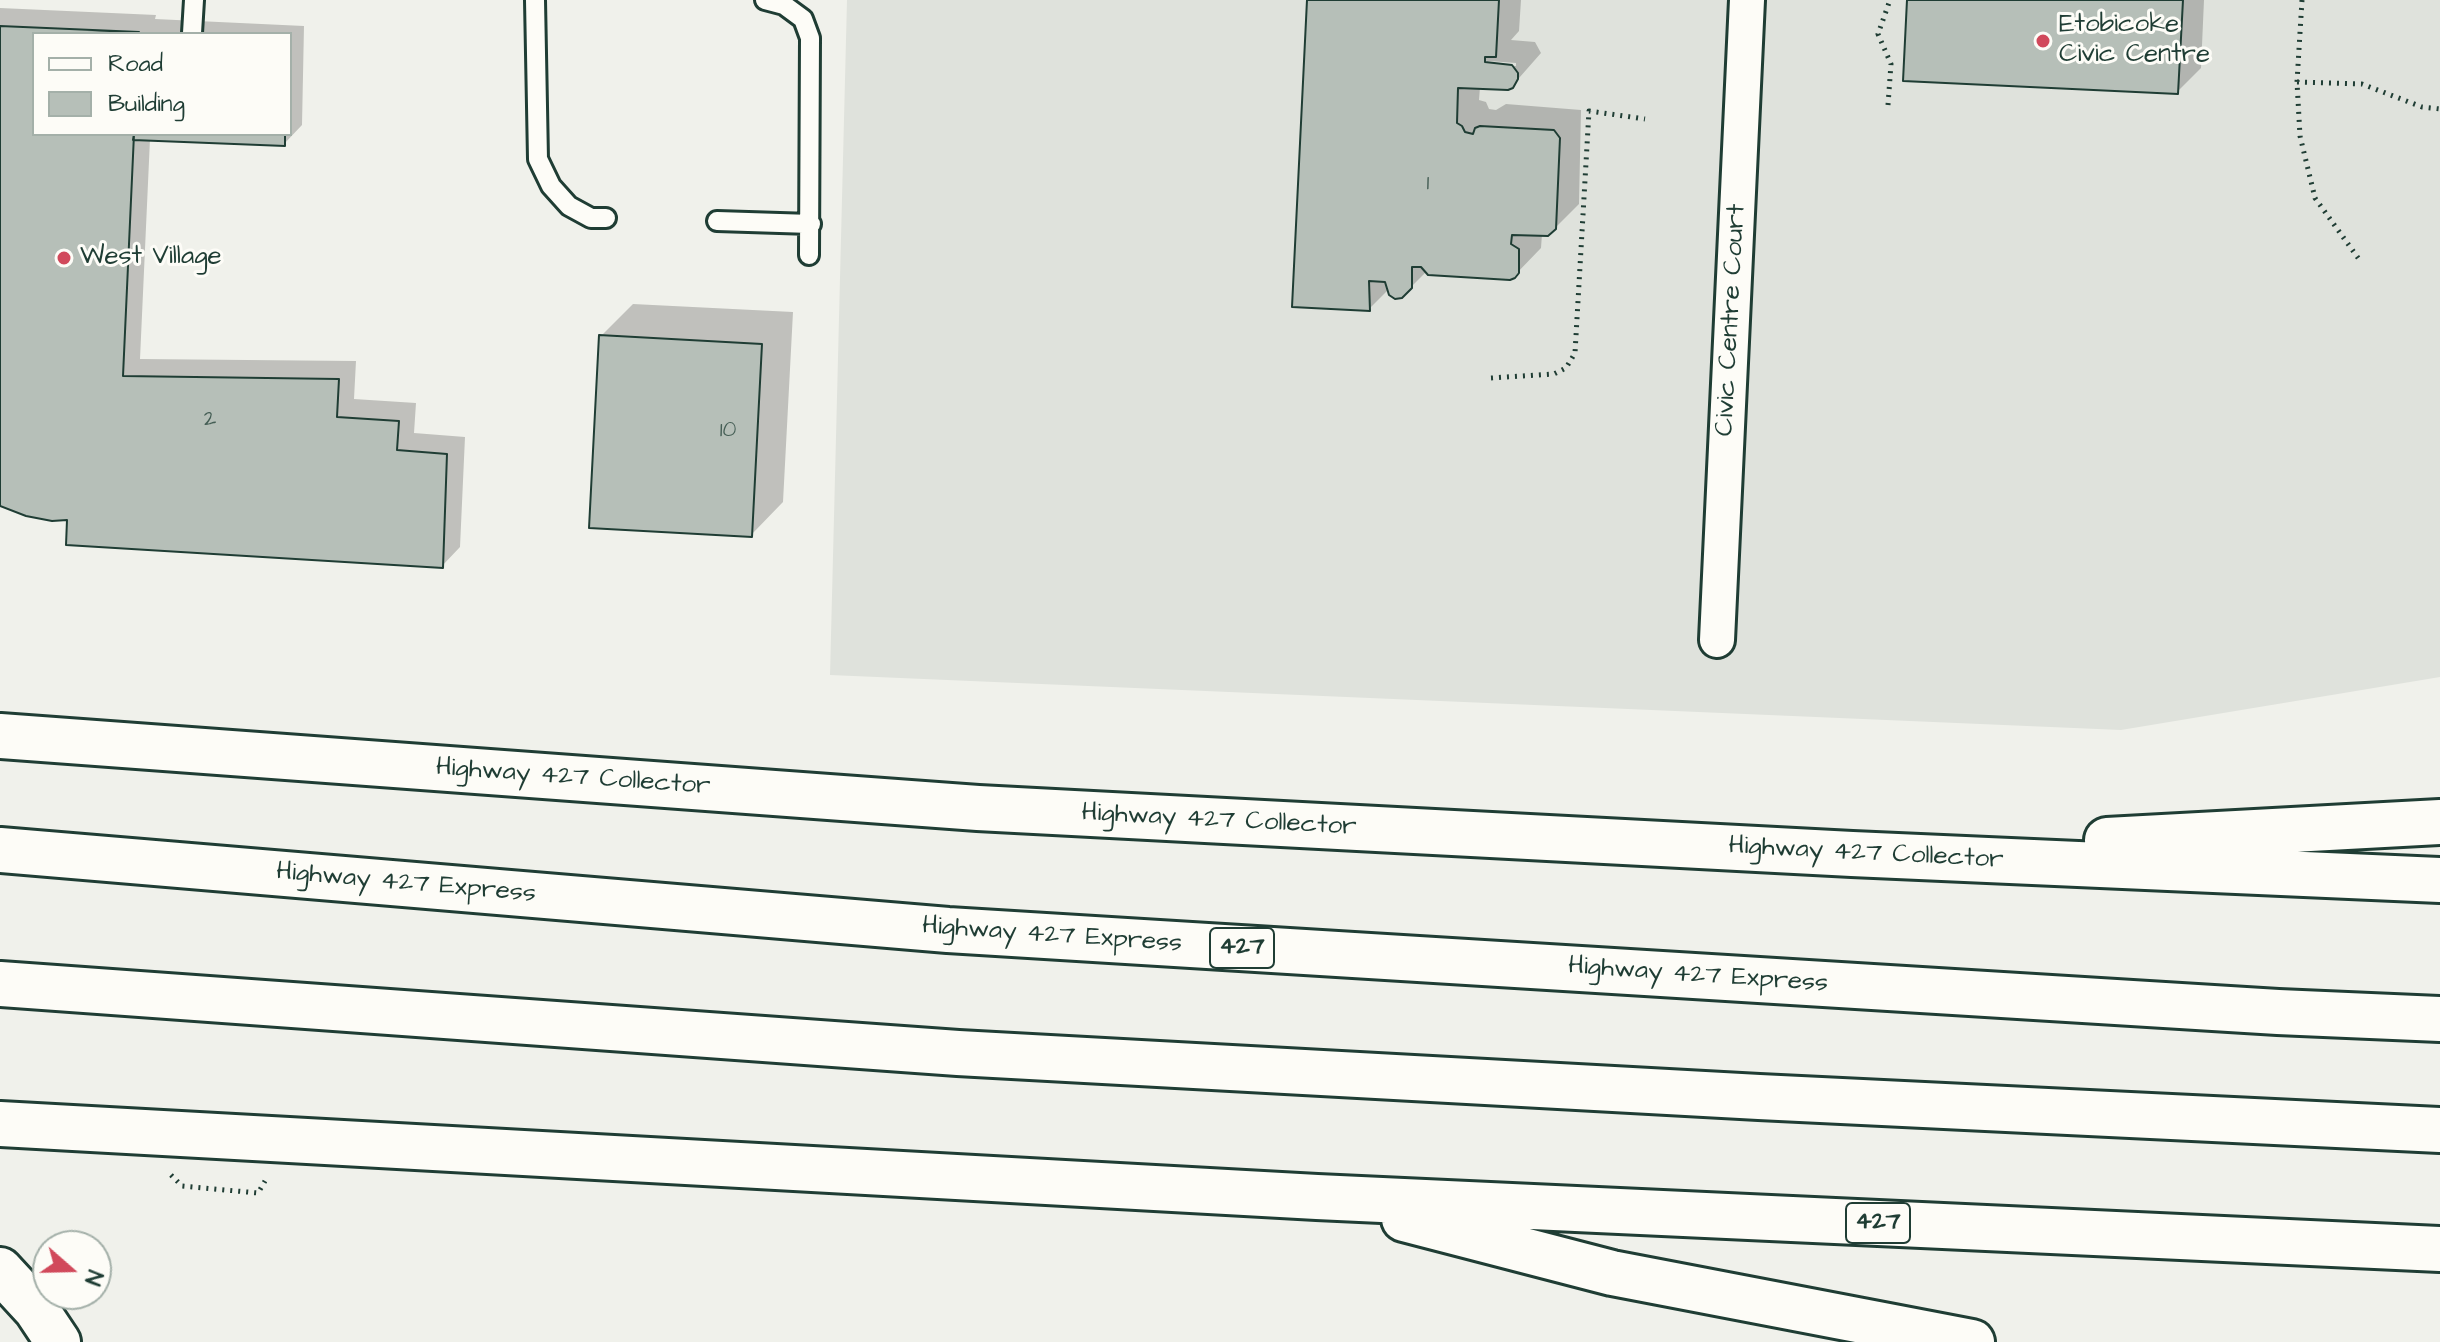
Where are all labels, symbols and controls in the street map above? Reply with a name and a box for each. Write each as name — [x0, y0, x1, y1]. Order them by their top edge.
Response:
place label: Etobicoke Civic Centre — [2059, 10, 2210, 72]
legend — [32, 32, 292, 136]
marker: Etobicoke Civic Centre — [2034, 32, 2052, 50]
text: Road — [108, 47, 163, 81]
text: Building — [108, 87, 185, 121]
house number: 1 — [1427, 171, 1429, 197]
street label: Civic Centre Court — [1710, 203, 1754, 437]
place label: West Village — [80, 242, 222, 274]
marker: West Village — [55, 249, 73, 267]
house number: 2 — [204, 407, 216, 433]
house number: 10 — [720, 418, 736, 444]
street label: Highway 427 Collector — [435, 753, 711, 803]
street label: Highway 427 Collector — [1081, 798, 1357, 844]
street label: Highway 427 Collector — [1728, 831, 2004, 877]
street label: Highway 427 Express — [275, 857, 537, 911]
street label: Highway 427 Express — [921, 911, 1183, 961]
road number: 427 — [1210, 928, 1274, 968]
street label: Highway 427 Express — [1567, 951, 1829, 1001]
road number: 427 — [1846, 1203, 1910, 1243]
north arrow — [32, 1230, 112, 1310]
text: N — [76, 1266, 110, 1289]

